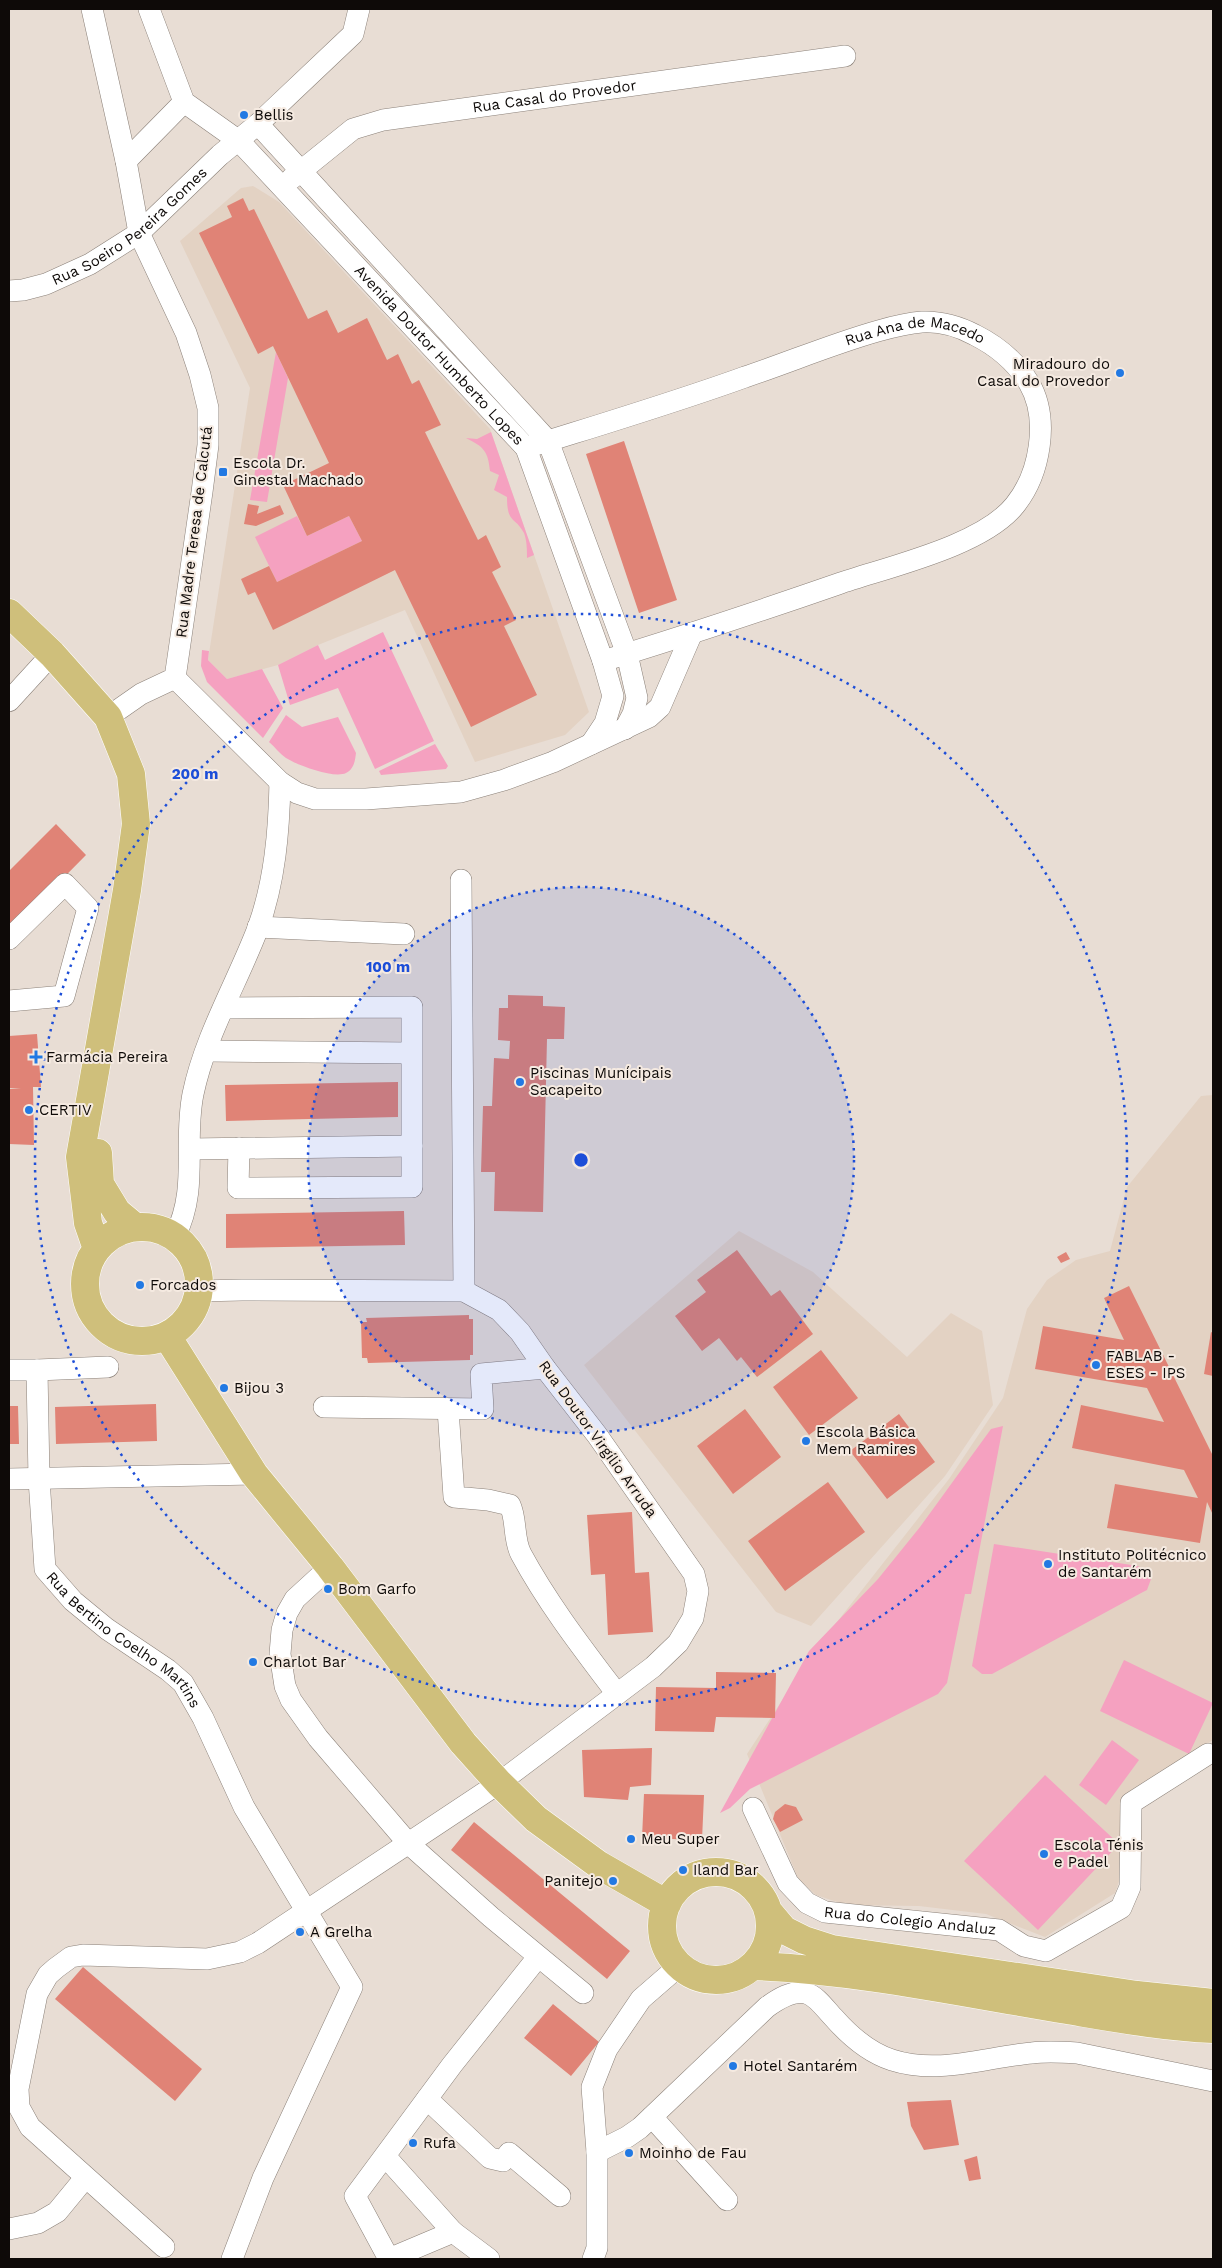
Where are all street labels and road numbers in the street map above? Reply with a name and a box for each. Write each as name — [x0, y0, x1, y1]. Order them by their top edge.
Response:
street label: Rua Casal do Provedor — [471, 76, 638, 117]
street label: Rua Soeiro Pereira Gomes — [49, 163, 211, 289]
street label: Avenida Doutor Humberto Lopes — [351, 262, 528, 449]
street label: Rua Ana de Macedo — [841, 334, 987, 352]
street label: Rua Madre Teresa de Calcutá — [172, 425, 216, 639]
street label: Rua Doutor Virgílio Arruda — [535, 1357, 661, 1522]
street label: Rua Bertino Coelho Martins — [42, 1568, 204, 1711]
street label: Rua do Colegio Andaluz — [823, 1903, 997, 1939]

